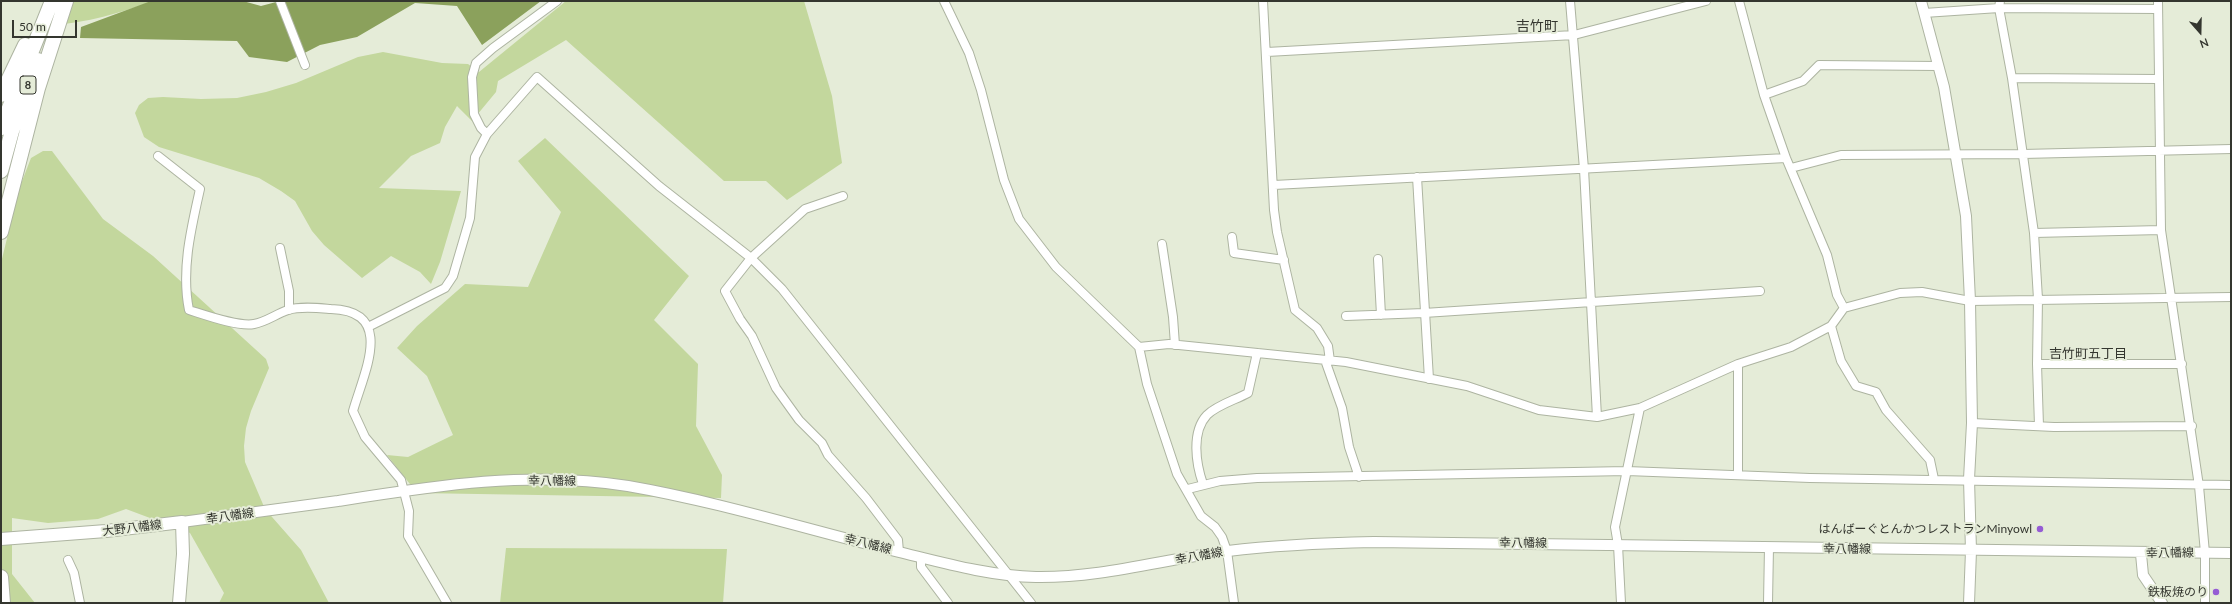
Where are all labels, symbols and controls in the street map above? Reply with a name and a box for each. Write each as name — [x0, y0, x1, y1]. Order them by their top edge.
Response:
scale bar — [14, 12, 79, 38]
north arrow — [2180, 12, 2220, 52]
district label: 吉竹町 — [1516, 18, 1558, 34]
text: 50 m — [19, 19, 46, 34]
text: N — [2198, 36, 2210, 51]
road number: 8 — [20, 76, 36, 94]
district label: 吉竹町五丁目 — [2049, 346, 2127, 362]
street label: 幸八幡線 — [528, 473, 576, 489]
street label: 幸八幡線 — [205, 506, 255, 526]
street label: 大野八幡線 — [101, 517, 163, 539]
place label: はんばーぐとんかつレストランMinyowl — [1819, 522, 2032, 536]
marker: はんばーぐとんかつレストランMinyowl — [2035, 524, 2045, 534]
street label: 幸八幡線 — [843, 531, 893, 557]
street label: 幸八幡線 — [1499, 535, 1547, 551]
street label: 幸八幡線 — [1823, 541, 1871, 557]
street label: 幸八幡線 — [1174, 545, 1224, 567]
street label: 幸八幡線 — [2146, 545, 2194, 561]
place label: 鉄板焼のり — [2148, 585, 2208, 599]
marker: 鉄板焼のり — [2211, 587, 2221, 597]

